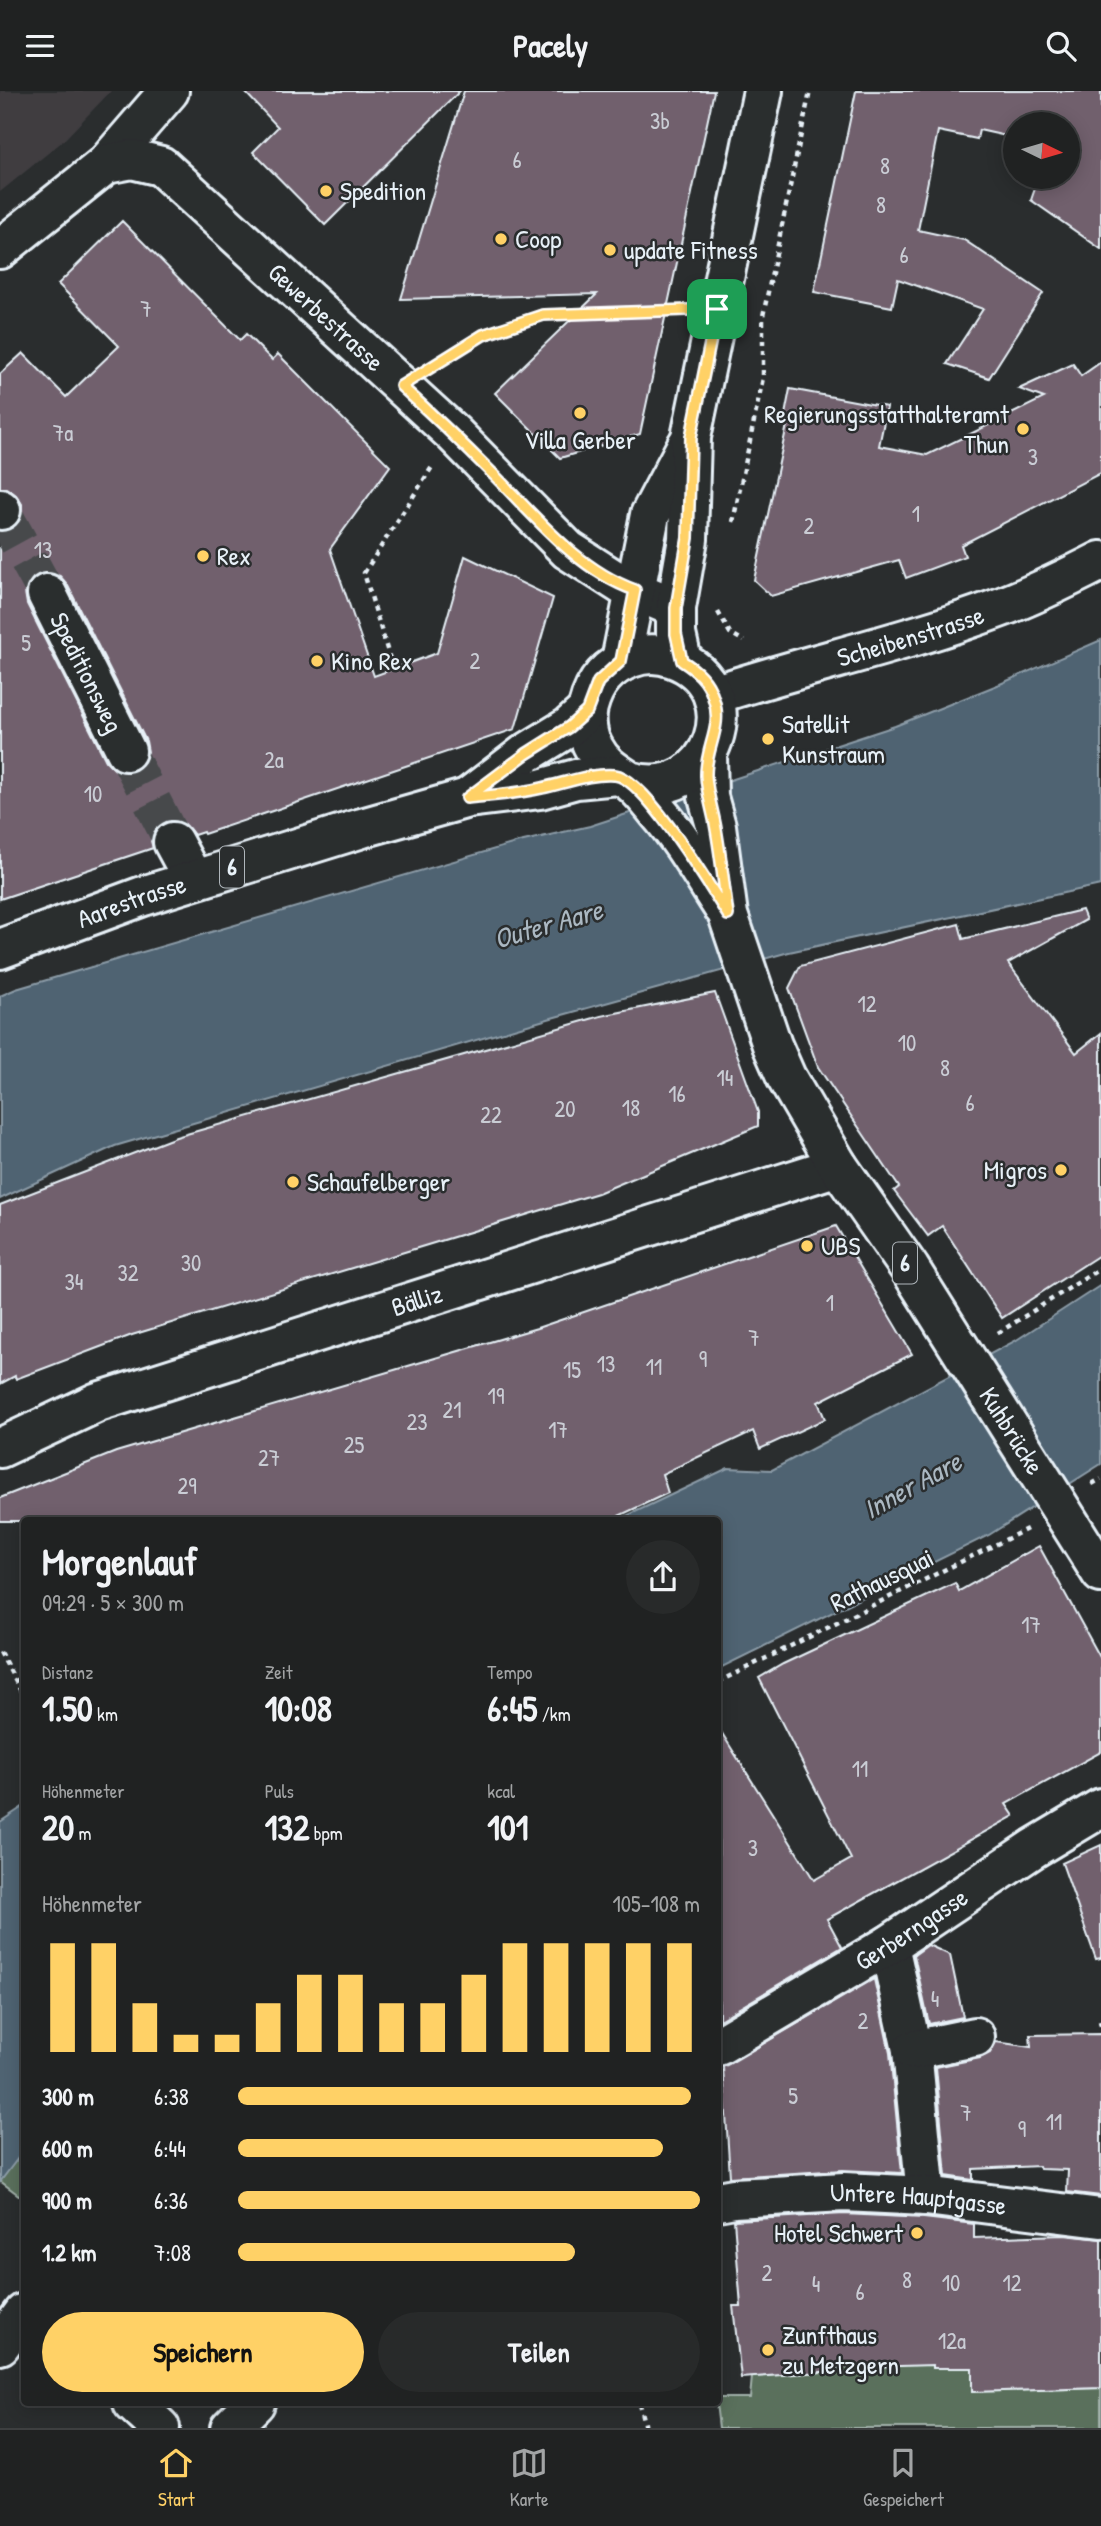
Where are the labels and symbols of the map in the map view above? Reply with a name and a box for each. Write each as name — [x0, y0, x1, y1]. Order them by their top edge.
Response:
house number: 3b — [650, 105, 670, 136]
north arrow — [1003, 112, 1080, 189]
house number: 6 — [512, 144, 522, 175]
house number: 8 — [880, 150, 890, 181]
place label: Spedition — [340, 173, 426, 208]
marker: Spedition — [318, 183, 334, 199]
house number: 8 — [876, 189, 886, 220]
place label: Coop — [515, 221, 561, 256]
marker: Coop — [493, 231, 509, 247]
place label: update Fitness — [624, 232, 758, 267]
house number: 6 — [899, 239, 909, 270]
marker: update Fitness — [602, 242, 618, 258]
street label: Gewerbestrasse — [261, 255, 392, 379]
pin — [687, 279, 747, 339]
house number: 7 — [140, 293, 152, 324]
place label: Regierungsstatthalteramt Thun — [764, 396, 1010, 461]
marker: Villa Gerber — [572, 405, 588, 421]
house number: 7a — [53, 417, 73, 448]
marker: Regierungsstatthalteramt Thun — [1015, 421, 1031, 437]
place label: Villa Gerber — [524, 422, 636, 457]
house number: 3 — [1028, 441, 1038, 472]
house number: 1 — [912, 498, 920, 529]
house number: 2 — [804, 510, 815, 541]
house number: 13 — [34, 534, 52, 565]
place label: Rex — [217, 538, 251, 573]
marker: Rex — [195, 548, 211, 564]
street label: Scheibenstrasse — [833, 597, 988, 675]
street label: Speditionsweg — [42, 606, 132, 739]
house number: 5 — [21, 627, 31, 658]
place label: Kino Rex — [331, 643, 412, 678]
house number: 2 — [470, 645, 481, 676]
marker: Kino Rex — [309, 653, 325, 669]
place label: Satellit Kunstraum — [782, 706, 885, 771]
marker: Satellit Kunstraum — [760, 731, 776, 747]
house number: 2a — [264, 744, 284, 775]
house number: 10 — [84, 778, 102, 809]
road number: 6 — [220, 847, 244, 887]
street label: Aarestrasse — [72, 866, 190, 936]
water label: Outer Aare — [489, 890, 609, 958]
house number: 12 — [857, 988, 877, 1019]
house number: 10 — [898, 1027, 916, 1058]
house number: 8 — [940, 1052, 950, 1083]
house number: 14 — [717, 1062, 733, 1093]
house number: 16 — [668, 1078, 686, 1109]
house number: 6 — [965, 1087, 975, 1118]
house number: 18 — [622, 1092, 640, 1123]
house number: 20 — [554, 1093, 576, 1124]
house number: 22 — [480, 1099, 502, 1130]
place label: Migros — [984, 1152, 1047, 1187]
marker: Migros — [1053, 1162, 1069, 1178]
place label: Schaufelberger — [307, 1164, 450, 1199]
marker: Schaufelberger — [285, 1174, 301, 1190]
place label: UBS — [821, 1228, 860, 1263]
marker: UBS — [799, 1238, 815, 1254]
road number: 6 — [893, 1243, 917, 1283]
house number: 30 — [181, 1247, 201, 1278]
house number: 32 — [117, 1257, 139, 1288]
house number: 34 — [65, 1266, 83, 1297]
street label: Bälliz — [387, 1275, 447, 1324]
house number: 1 — [826, 1287, 834, 1318]
house number: 7 — [748, 1322, 760, 1353]
house number: 9 — [699, 1343, 707, 1374]
house number: 13 — [597, 1348, 615, 1379]
house number: 11 — [646, 1351, 662, 1382]
house number: 15 — [563, 1354, 581, 1385]
house number: 19 — [488, 1380, 504, 1411]
street label: Kuhbrücke — [971, 1380, 1053, 1481]
house number: 21 — [442, 1394, 462, 1425]
house number: 23 — [406, 1406, 428, 1437]
house number: 17 — [548, 1414, 568, 1445]
house number: 25 — [344, 1429, 365, 1460]
house number: 27 — [258, 1442, 280, 1473]
water label: Inner Aare — [856, 1442, 970, 1528]
house number: 29 — [177, 1470, 197, 1501]
street label: Rathausquai — [824, 1540, 939, 1620]
house number: 17 — [1021, 1609, 1041, 1640]
house number: 11 — [852, 1753, 868, 1784]
house number: 3 — [748, 1832, 758, 1863]
street label: Gerberngasse — [848, 1879, 974, 1978]
house number: 4 — [931, 1983, 939, 2014]
house number: 2 — [858, 2005, 869, 2036]
house number: 5 — [788, 2080, 798, 2111]
house number: 7 — [960, 2097, 972, 2128]
house number: 11 — [1046, 2106, 1062, 2137]
house number: 9 — [1018, 2113, 1026, 2144]
street label: Untere Hauptgasse — [829, 2174, 1008, 2223]
place label: Hotel Schwert — [774, 2215, 904, 2250]
marker: Hotel Schwert — [909, 2225, 925, 2241]
house number: 2 — [762, 2257, 773, 2288]
house number: 8 — [902, 2264, 912, 2295]
house number: 10 — [942, 2267, 960, 2298]
house number: 12 — [1002, 2267, 1022, 2298]
house number: 4 — [812, 2268, 820, 2299]
house number: 6 — [855, 2276, 865, 2307]
place label: Zunfthaus zu Metzgern — [782, 2317, 899, 2382]
house number: 12a — [938, 2325, 966, 2356]
marker: Zunfthaus zu Metzgern — [760, 2342, 776, 2358]

